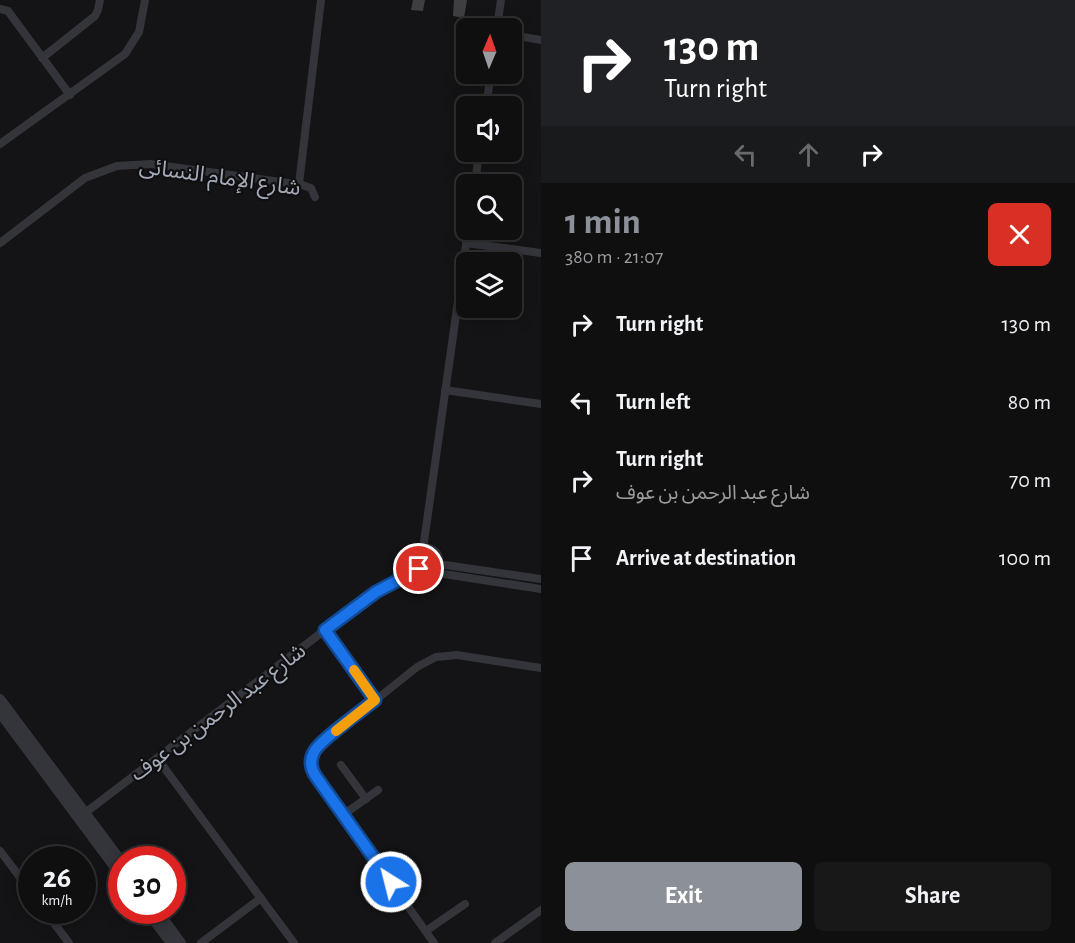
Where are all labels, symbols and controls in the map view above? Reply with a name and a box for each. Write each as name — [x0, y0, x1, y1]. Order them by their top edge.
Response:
north arrow — [456, 18, 522, 84]
map controls — [456, 18, 522, 318]
icon: right — [565, 24, 643, 102]
text: 130 m — [664, 26, 759, 68]
text: Turn right — [664, 75, 767, 102]
button: sound — [456, 96, 522, 162]
icon: left — [729, 138, 762, 171]
icon: ahead — [792, 138, 825, 171]
icon: right — [855, 138, 888, 171]
street label: شارع الإمام النسائى — [137, 155, 302, 204]
button: search — [456, 174, 522, 240]
button: close — [988, 203, 1051, 266]
text: 1 min — [565, 204, 641, 240]
text: 380 m · 21:07 — [565, 247, 663, 267]
button: layers — [456, 252, 522, 318]
icon: right — [565, 308, 598, 341]
text: Turn right — [616, 313, 703, 335]
text: 130 m — [1002, 313, 1051, 335]
icon: left — [565, 386, 598, 419]
text: Turn left — [616, 391, 690, 413]
text: 80 m — [1008, 391, 1051, 413]
text: Turn right — [616, 448, 703, 470]
icon: right — [565, 464, 598, 497]
text: 70 m — [1009, 469, 1051, 491]
text: شارع عبد الرحمن بن عوف — [616, 483, 810, 503]
icon: arrive — [565, 542, 598, 575]
pin — [393, 543, 444, 594]
text: Arrive at destination — [616, 547, 796, 569]
text: 100 m — [999, 547, 1051, 569]
icon: arrive — [402, 552, 435, 585]
street label: شارع عبد الرحمن بن عوف — [126, 639, 313, 789]
speed limit sign: 30 — [108, 846, 186, 924]
position arrow — [359, 850, 423, 914]
button: Exit — [565, 862, 802, 931]
button: Share — [814, 862, 1051, 931]
text: 26 — [43, 863, 71, 893]
text: km/h — [42, 893, 72, 908]

